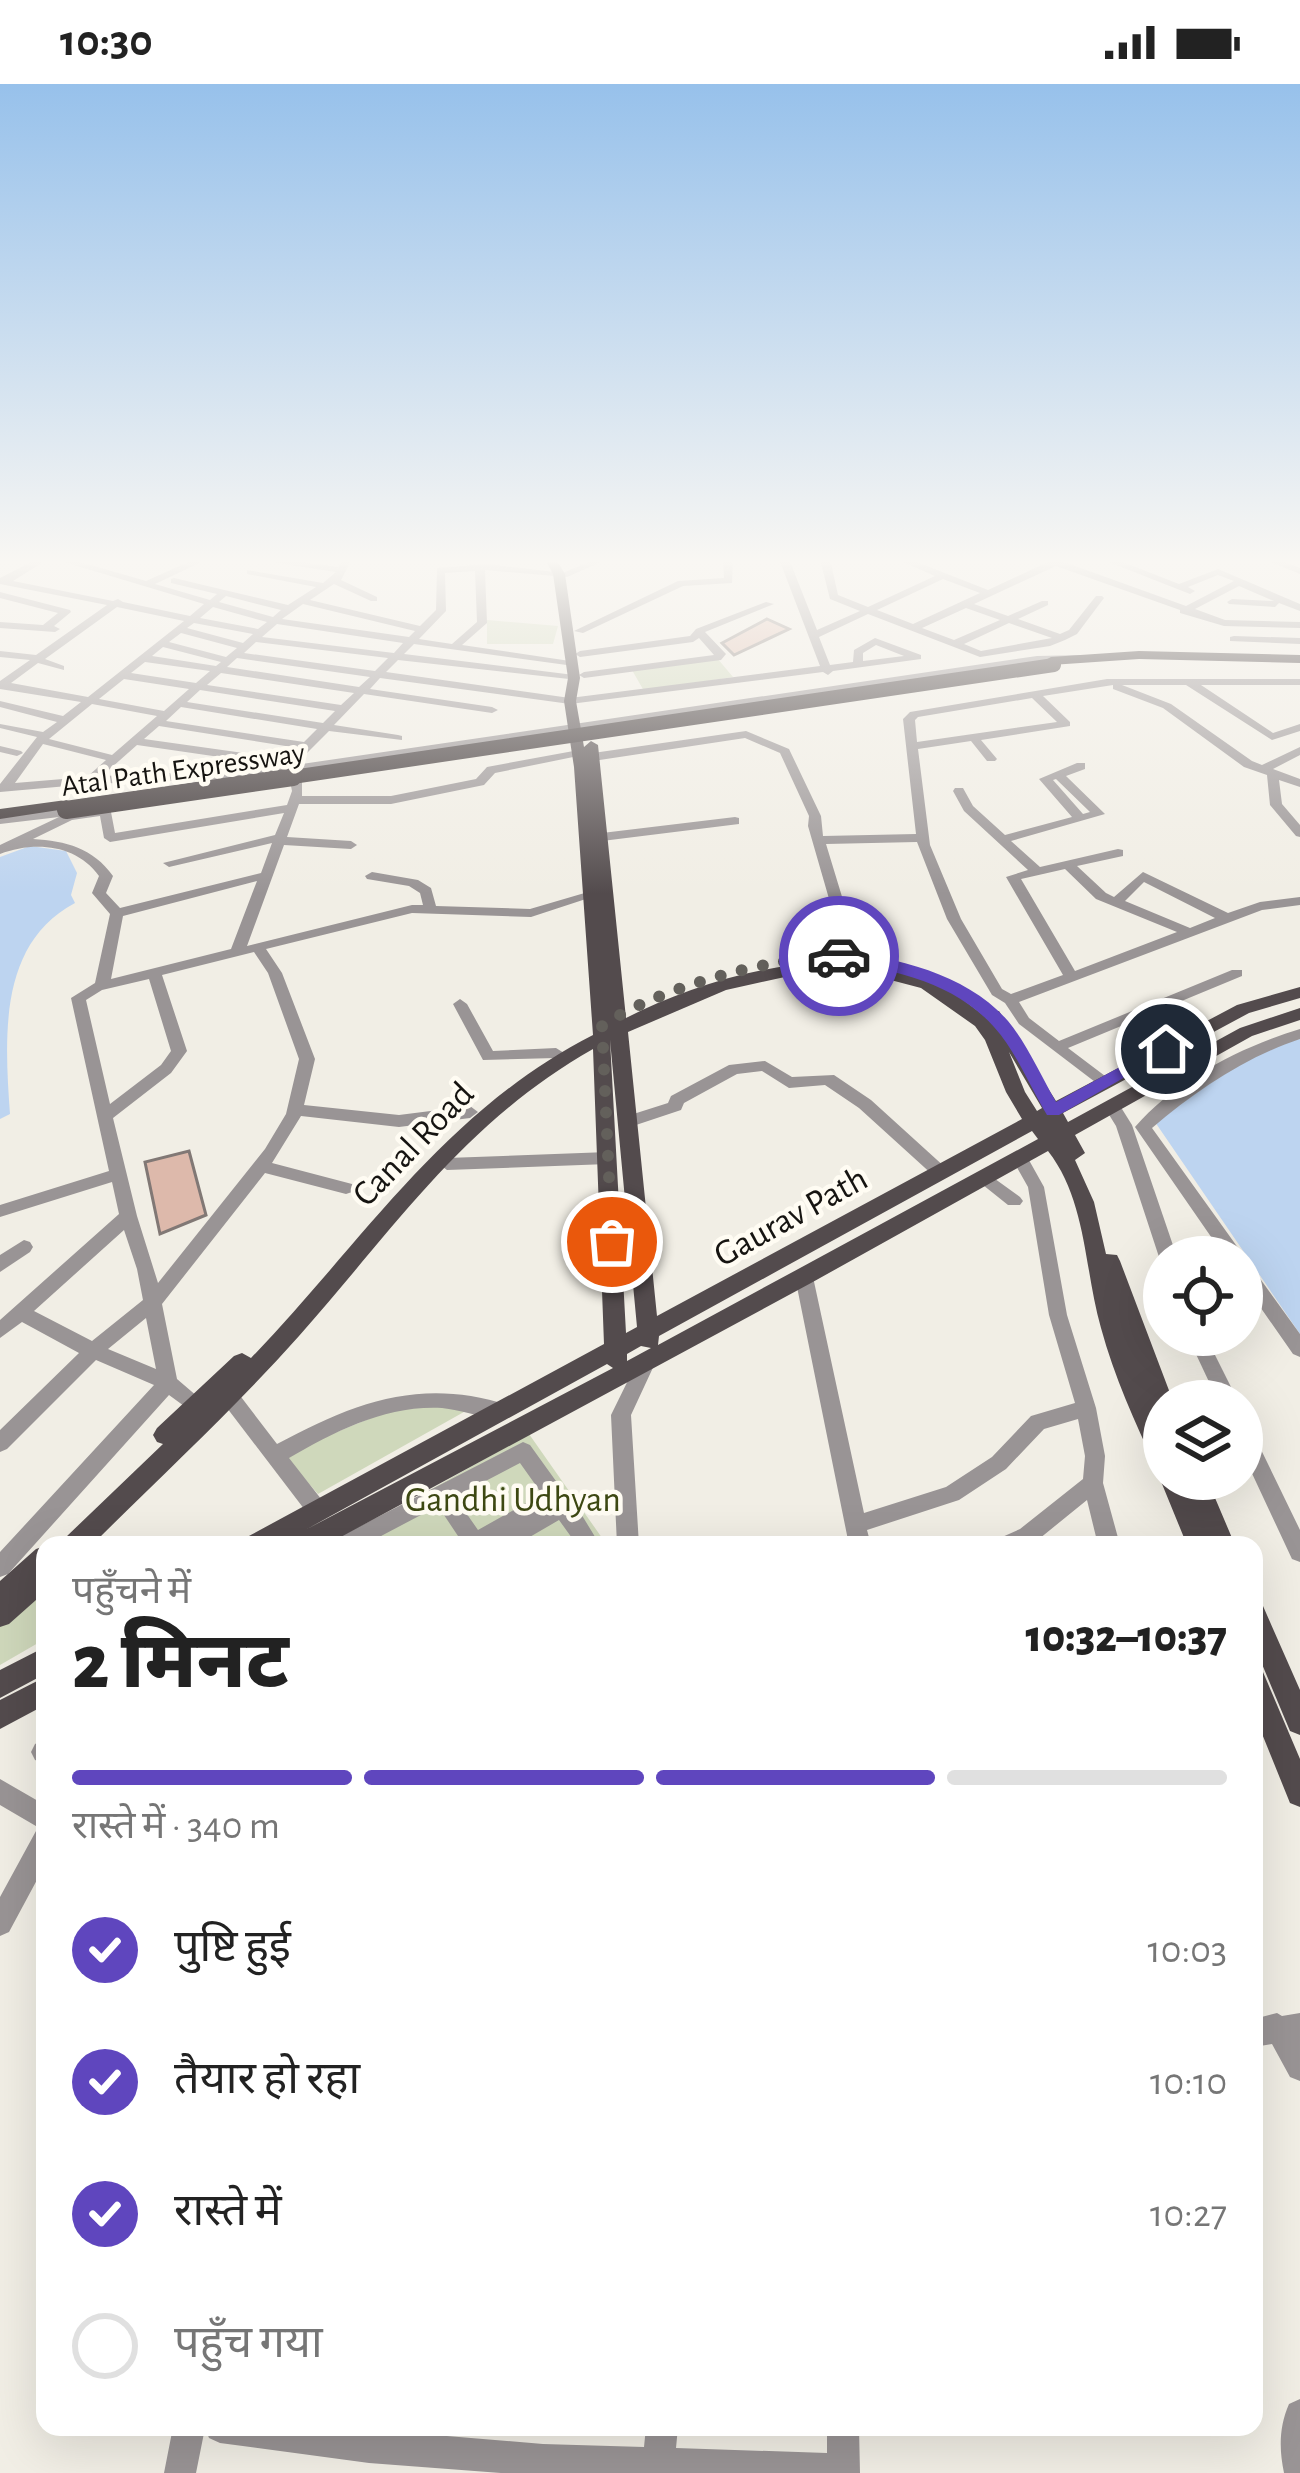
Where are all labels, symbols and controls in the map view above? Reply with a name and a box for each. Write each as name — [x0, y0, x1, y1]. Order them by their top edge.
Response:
text: 10:30 — [60, 19, 153, 64]
street label: Atal Path Expressway — [59, 738, 307, 802]
courier — [779, 896, 899, 1016]
icon: car — [806, 923, 872, 989]
pin — [1115, 998, 1217, 1100]
icon: home — [1133, 1016, 1199, 1082]
street label: Canal Road — [346, 1076, 481, 1213]
street label: Gaurav Path — [708, 1160, 874, 1273]
pin — [561, 1191, 663, 1293]
icon: bag — [579, 1209, 645, 1275]
map controls — [1143, 1236, 1263, 1500]
button: locate — [1143, 1236, 1263, 1356]
button: layers — [1143, 1380, 1263, 1500]
park label: Gandhi Udhyan — [405, 1482, 621, 1518]
text: पहुँचने में — [72, 1572, 191, 1611]
text: 10:32–10:37 — [1025, 1615, 1227, 1660]
text: 2 मिनट — [72, 1625, 289, 1703]
text: रास्ते में · 340 m — [72, 1807, 280, 1846]
icon: check — [72, 1917, 138, 1983]
text: पुष्टि हुई — [174, 1925, 291, 1970]
text: 10:03 — [1147, 1931, 1227, 1970]
icon: check — [72, 2049, 138, 2115]
text: तैयार हो रहा — [174, 2057, 360, 2102]
text: 10:10 — [1150, 2063, 1227, 2102]
icon: check — [72, 2181, 138, 2247]
text: रास्ते में — [174, 2189, 282, 2234]
text: 10:27 — [1150, 2195, 1227, 2234]
text: पहुँच गया — [174, 2321, 323, 2366]

